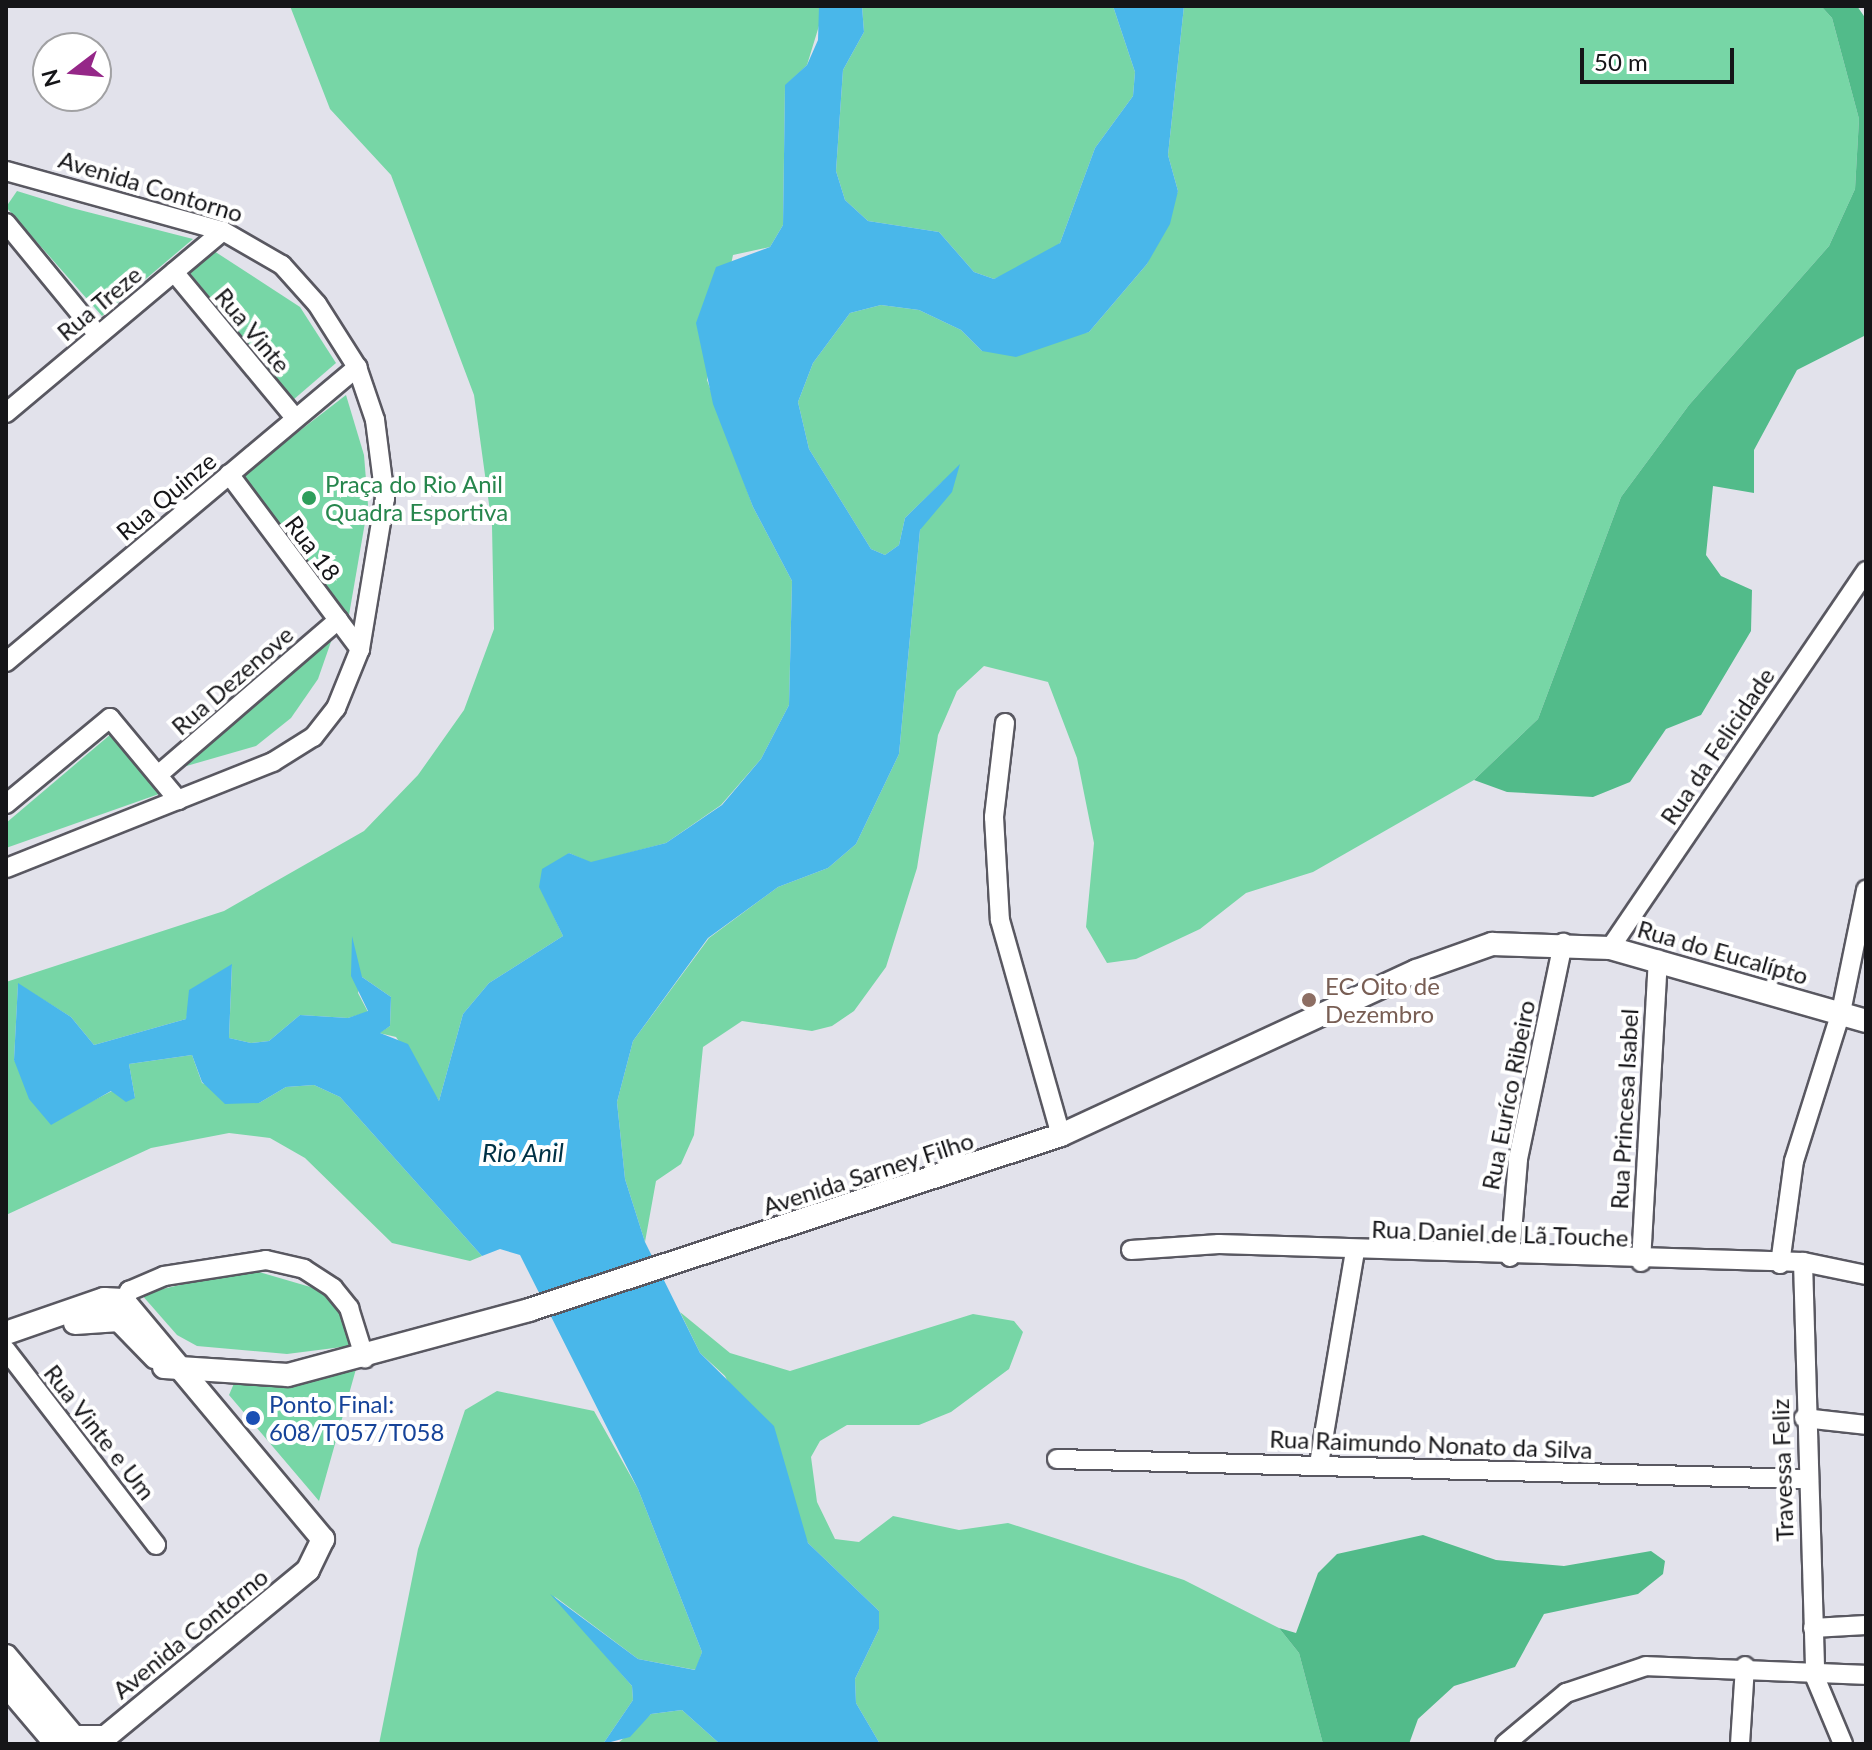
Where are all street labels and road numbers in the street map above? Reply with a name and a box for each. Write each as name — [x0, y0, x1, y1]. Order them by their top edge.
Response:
street label: Avenida Contorno — [55, 144, 247, 228]
street label: Rua Treze — [51, 259, 147, 347]
street label: Rua Vinte — [209, 282, 297, 378]
street label: Rua Quinze — [110, 446, 222, 546]
street label: Rua 18 — [279, 510, 347, 586]
street label: Rua Dezenove — [165, 619, 299, 741]
street label: Rua da Felicidade — [1654, 662, 1780, 830]
street label: Rua do Eucalípto — [1634, 914, 1812, 990]
street label: Rua Euríco Ribeiro — [1475, 998, 1541, 1192]
street label: Rua Princesa Isabel — [1604, 1008, 1644, 1210]
street label: Avenida Sarney Filho — [759, 1125, 977, 1221]
street label: Rua Daniel de Lã Touche — [1371, 1214, 1629, 1252]
street label: Rua Vinte e Um — [38, 1358, 162, 1506]
street label: Travessa Feliz — [1765, 1398, 1799, 1542]
street label: Rua Raimundo Nonato da Silva — [1269, 1424, 1593, 1464]
street label: Avenida Contorno — [107, 1562, 273, 1704]

